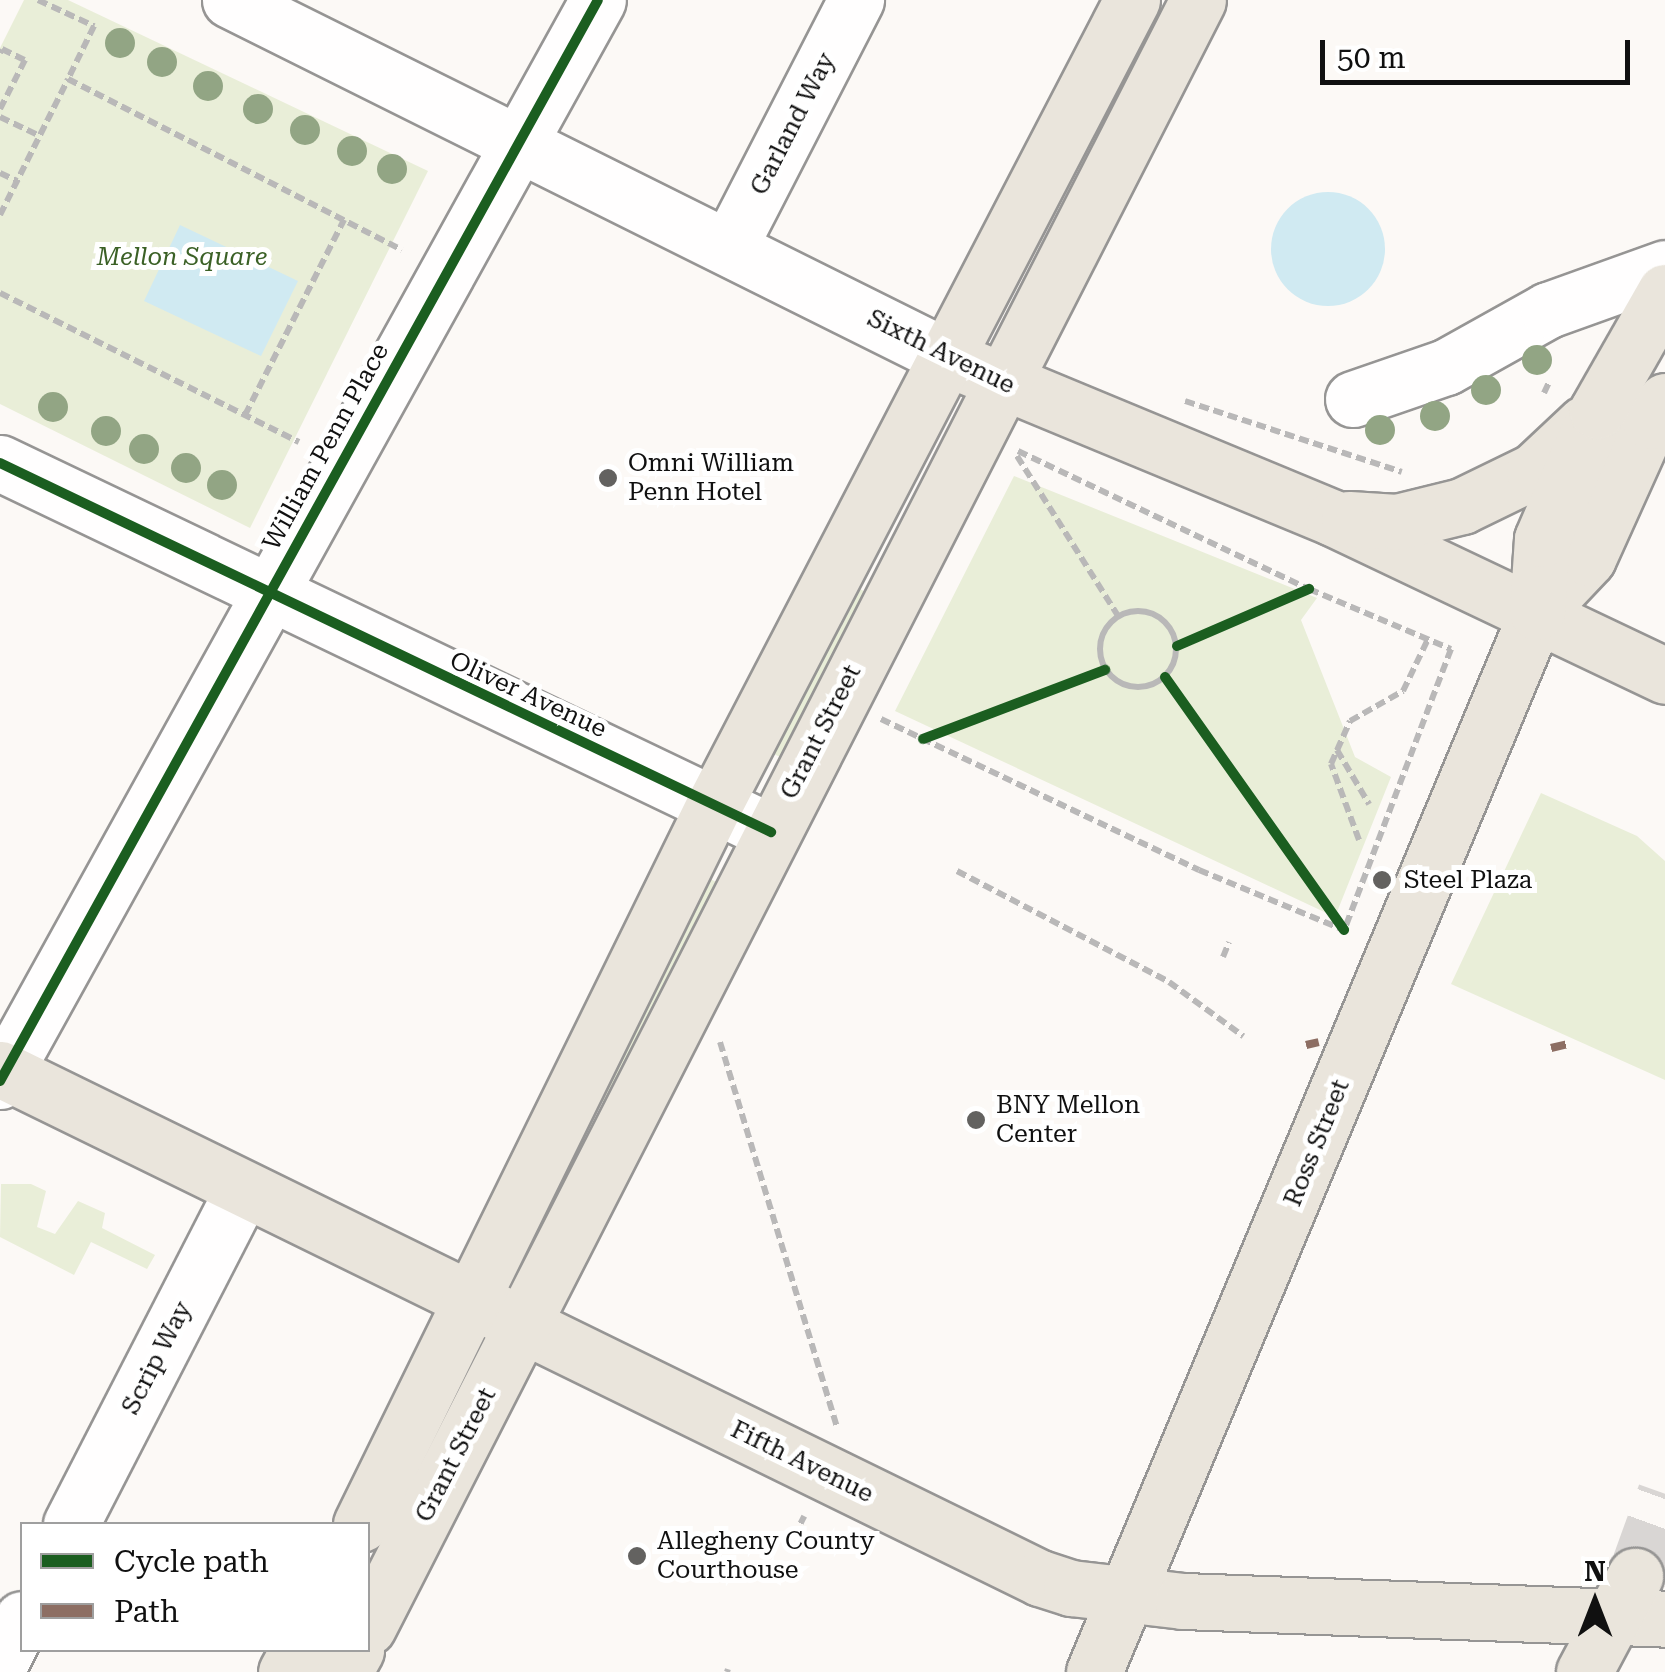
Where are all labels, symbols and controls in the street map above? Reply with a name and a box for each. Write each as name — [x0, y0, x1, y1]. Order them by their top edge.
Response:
scale bar — [1325, 20, 1635, 82]
text: 50 m — [1337, 40, 1406, 75]
street label: Garland Way — [744, 48, 842, 200]
park label: Mellon Square — [97, 242, 267, 272]
street label: Sixth Avenue — [862, 303, 1020, 401]
street label: William Penn Place — [257, 338, 395, 556]
place label: Omni William Penn Hotel — [628, 449, 794, 508]
marker: Omni William Penn Hotel — [597, 467, 619, 489]
street label: Oliver Avenue — [445, 646, 611, 744]
street label: Grant Street — [774, 660, 868, 804]
place label: Steel Plaza — [1404, 865, 1532, 895]
marker: Steel Plaza — [1369, 867, 1395, 893]
street label: Ross Street — [1278, 1075, 1356, 1211]
place label: BNY Mellon Center — [996, 1091, 1140, 1150]
marker: BNY Mellon Center — [965, 1109, 987, 1131]
street label: Scrip Way — [116, 1296, 198, 1420]
street label: Grant Street — [409, 1383, 503, 1527]
street label: Fifth Avenue — [726, 1415, 878, 1509]
legend — [20, 1522, 370, 1652]
place label: Allegheny County Courthouse — [657, 1527, 874, 1586]
text: Cycle path — [114, 1544, 269, 1579]
marker: Allegheny County Courthouse — [626, 1545, 648, 1567]
north arrow — [1545, 1552, 1645, 1652]
text: N — [1584, 1555, 1606, 1588]
text: Path — [114, 1594, 179, 1629]

